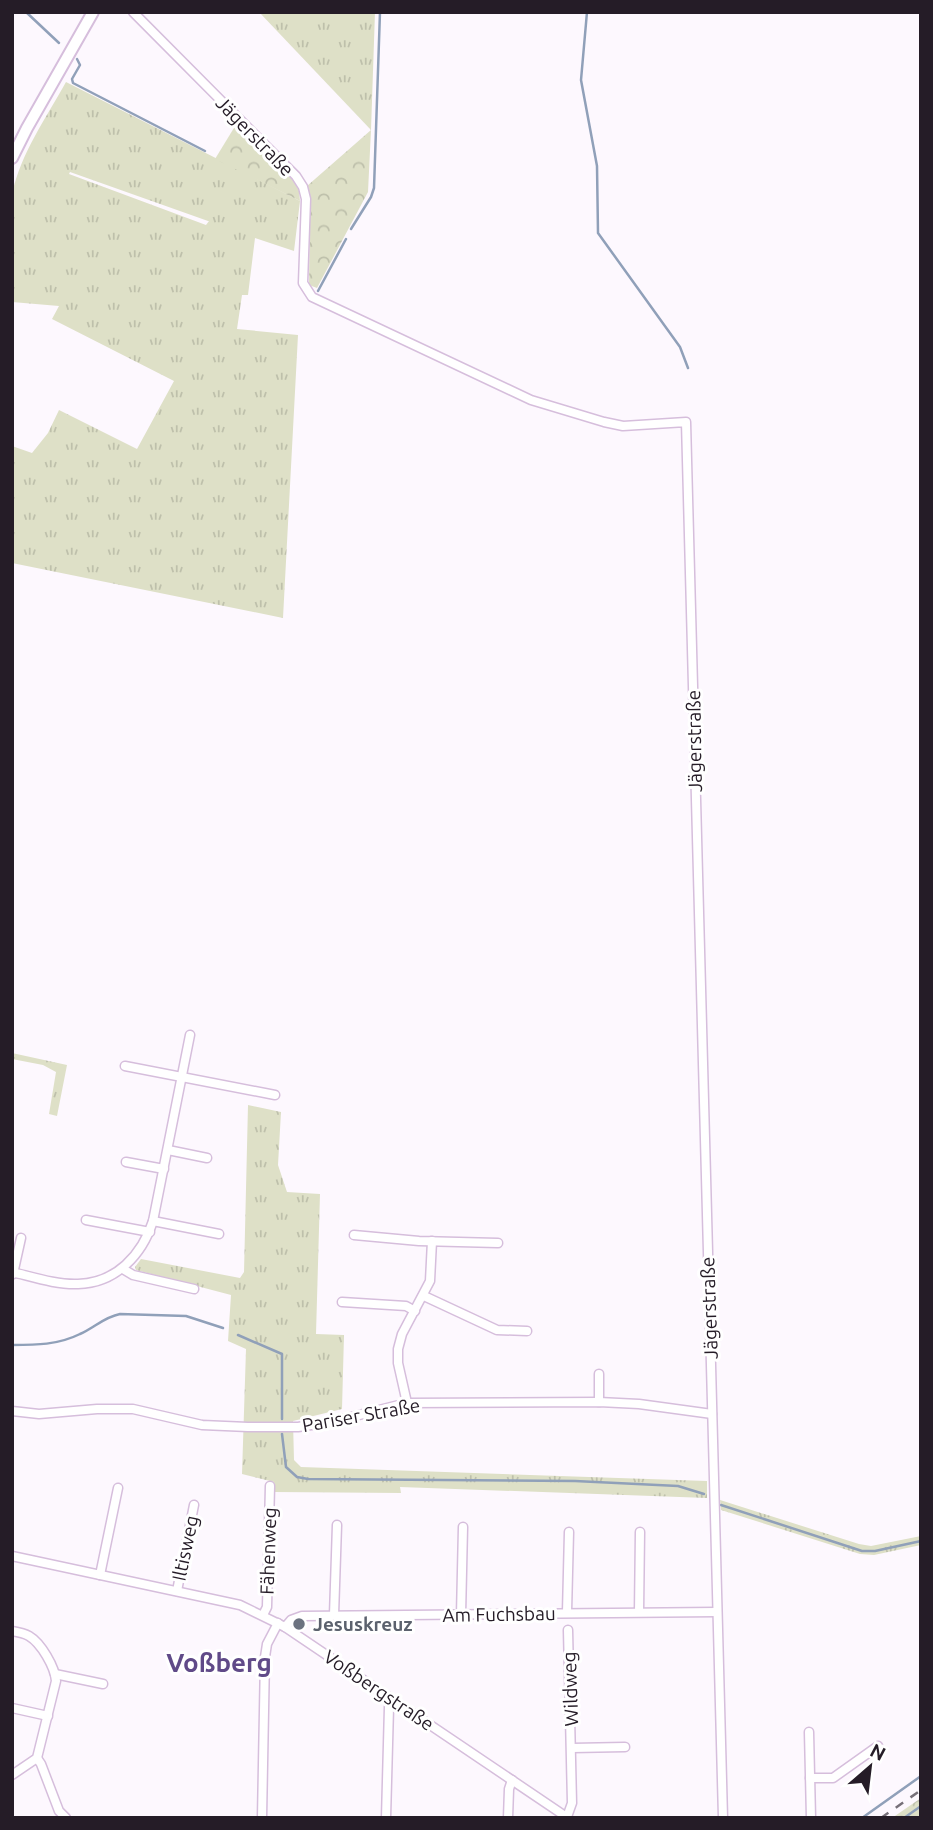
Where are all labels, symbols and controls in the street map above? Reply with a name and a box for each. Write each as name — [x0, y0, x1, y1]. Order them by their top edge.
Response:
street label: Jägerstraße — [212, 92, 298, 180]
street label: Jägerstraße — [682, 690, 706, 792]
street label: Jägerstraße — [696, 1256, 722, 1360]
street label: Pariser Straße — [300, 1394, 422, 1436]
street label: Fähenweg — [255, 1507, 281, 1595]
street label: Iltisweg — [167, 1513, 203, 1583]
street label: Am Fuchsbau — [442, 1602, 556, 1626]
place label: Jesuskreuz — [313, 1613, 413, 1635]
marker: Jesuskreuz — [291, 1616, 307, 1632]
street label: Voßbergstraße — [320, 1645, 438, 1735]
district label: Voßberg — [166, 1648, 272, 1677]
street label: Wildweg — [558, 1651, 582, 1727]
north arrow — [835, 1732, 905, 1802]
text: N — [867, 1739, 889, 1765]

